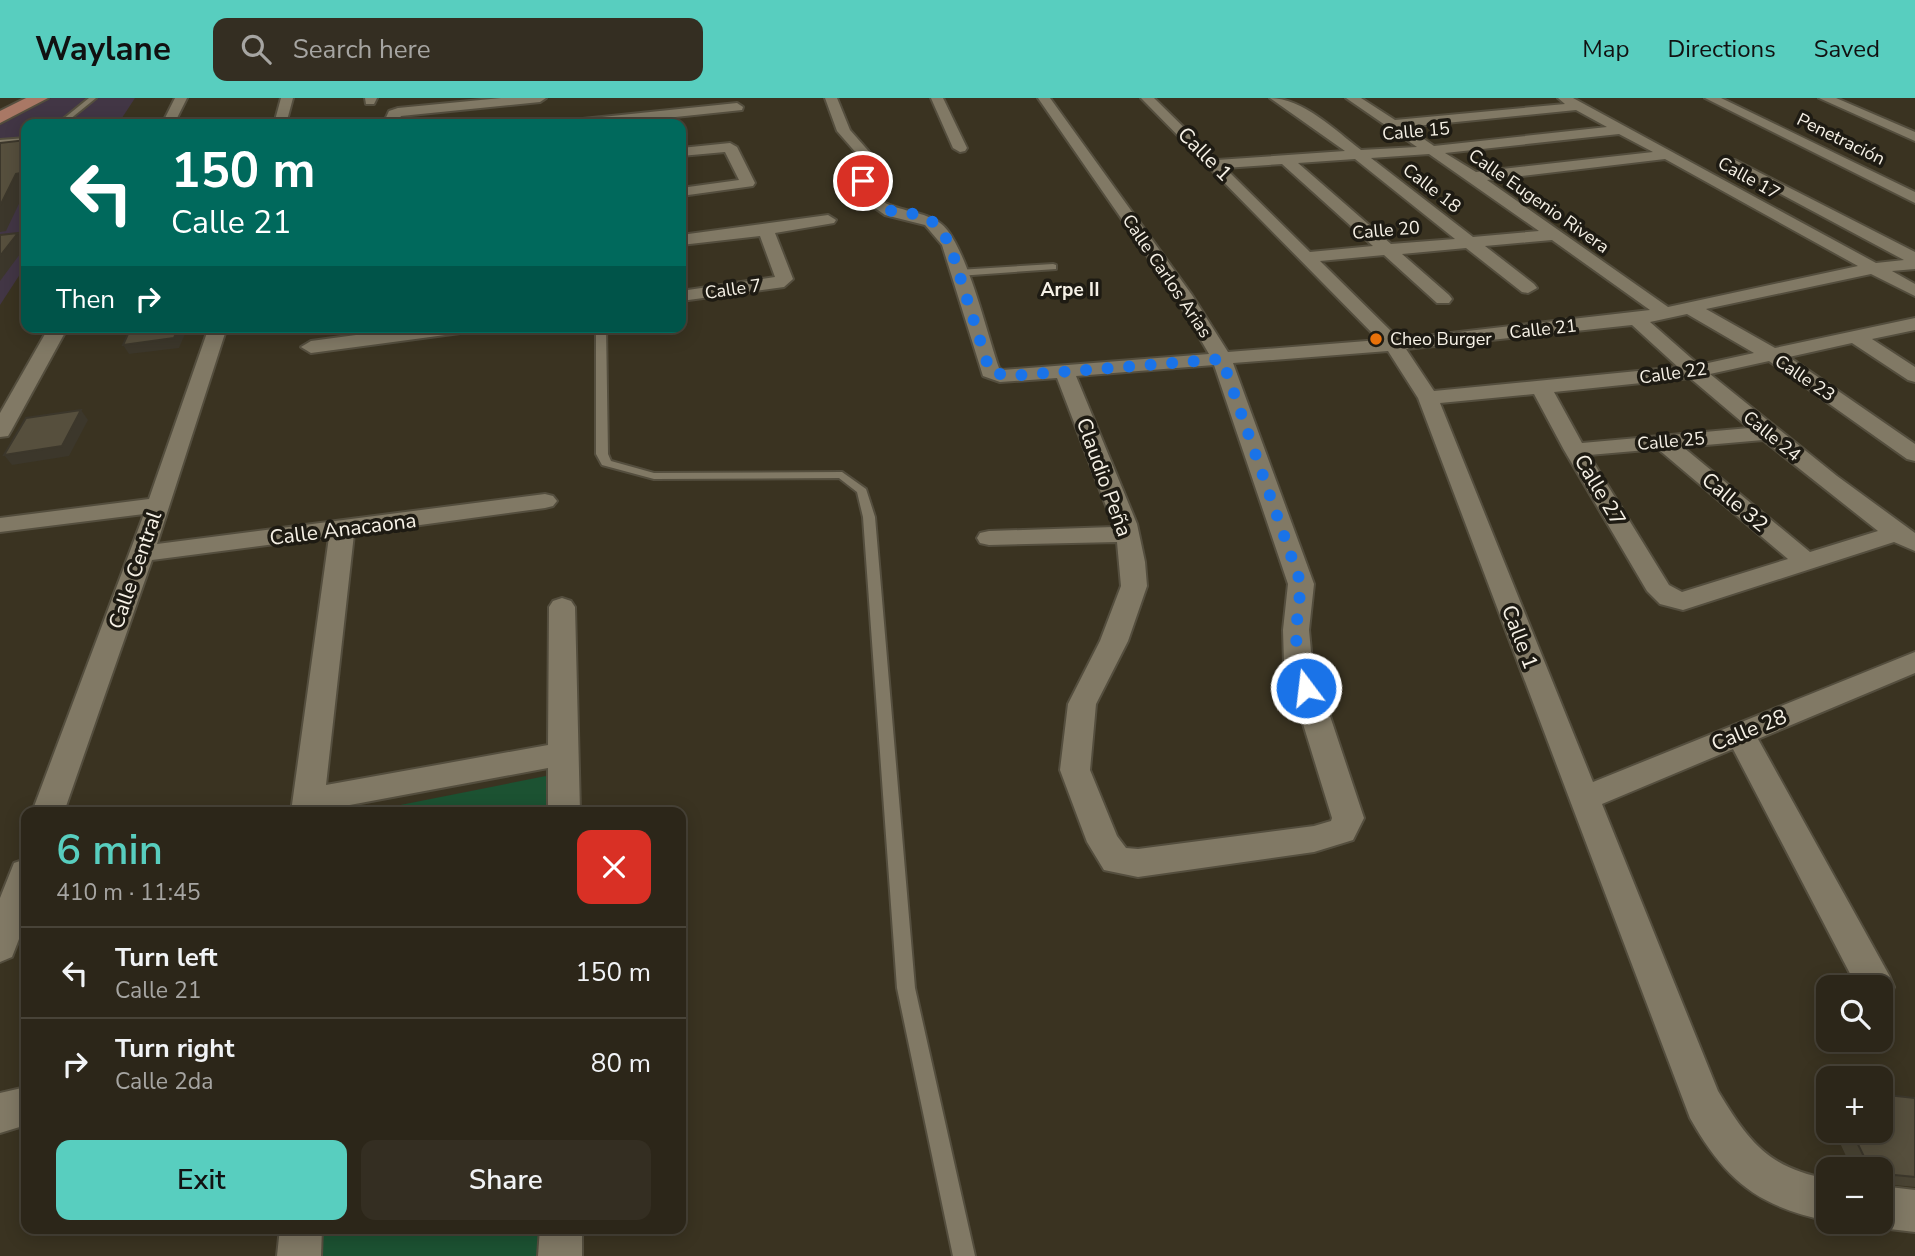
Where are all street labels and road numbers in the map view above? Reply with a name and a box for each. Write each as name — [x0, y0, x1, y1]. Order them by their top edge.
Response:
street label: Penetración — [1793, 107, 1889, 171]
street label: Calle 15 — [1381, 116, 1451, 146]
street label: Calle 1 — [1172, 121, 1238, 187]
street label: Calle Eugenio Rivera — [1464, 143, 1614, 259]
street label: Calle 17 — [1714, 151, 1784, 205]
street label: Calle 18 — [1398, 158, 1466, 218]
street label: Calle Carlos Arias — [1117, 209, 1217, 343]
street label: Calle 20 — [1351, 215, 1421, 245]
street label: Calle 7 — [703, 273, 763, 305]
street label: Calle 21 — [1508, 314, 1578, 344]
street label: Calle 23 — [1770, 349, 1840, 407]
street label: Calle 22 — [1638, 356, 1708, 390]
street label: Calle 24 — [1738, 405, 1806, 467]
street label: Claudio Peña — [1070, 414, 1138, 540]
street label: Calle 25 — [1636, 426, 1706, 456]
street label: Calle 27 — [1568, 449, 1632, 531]
street label: Calle 32 — [1696, 466, 1774, 538]
street label: Calle Anacaona — [268, 506, 418, 552]
street label: Calle Central — [102, 507, 168, 632]
street label: Calle 1 — [1495, 601, 1545, 673]
street label: Calle 28 — [1707, 702, 1791, 758]

